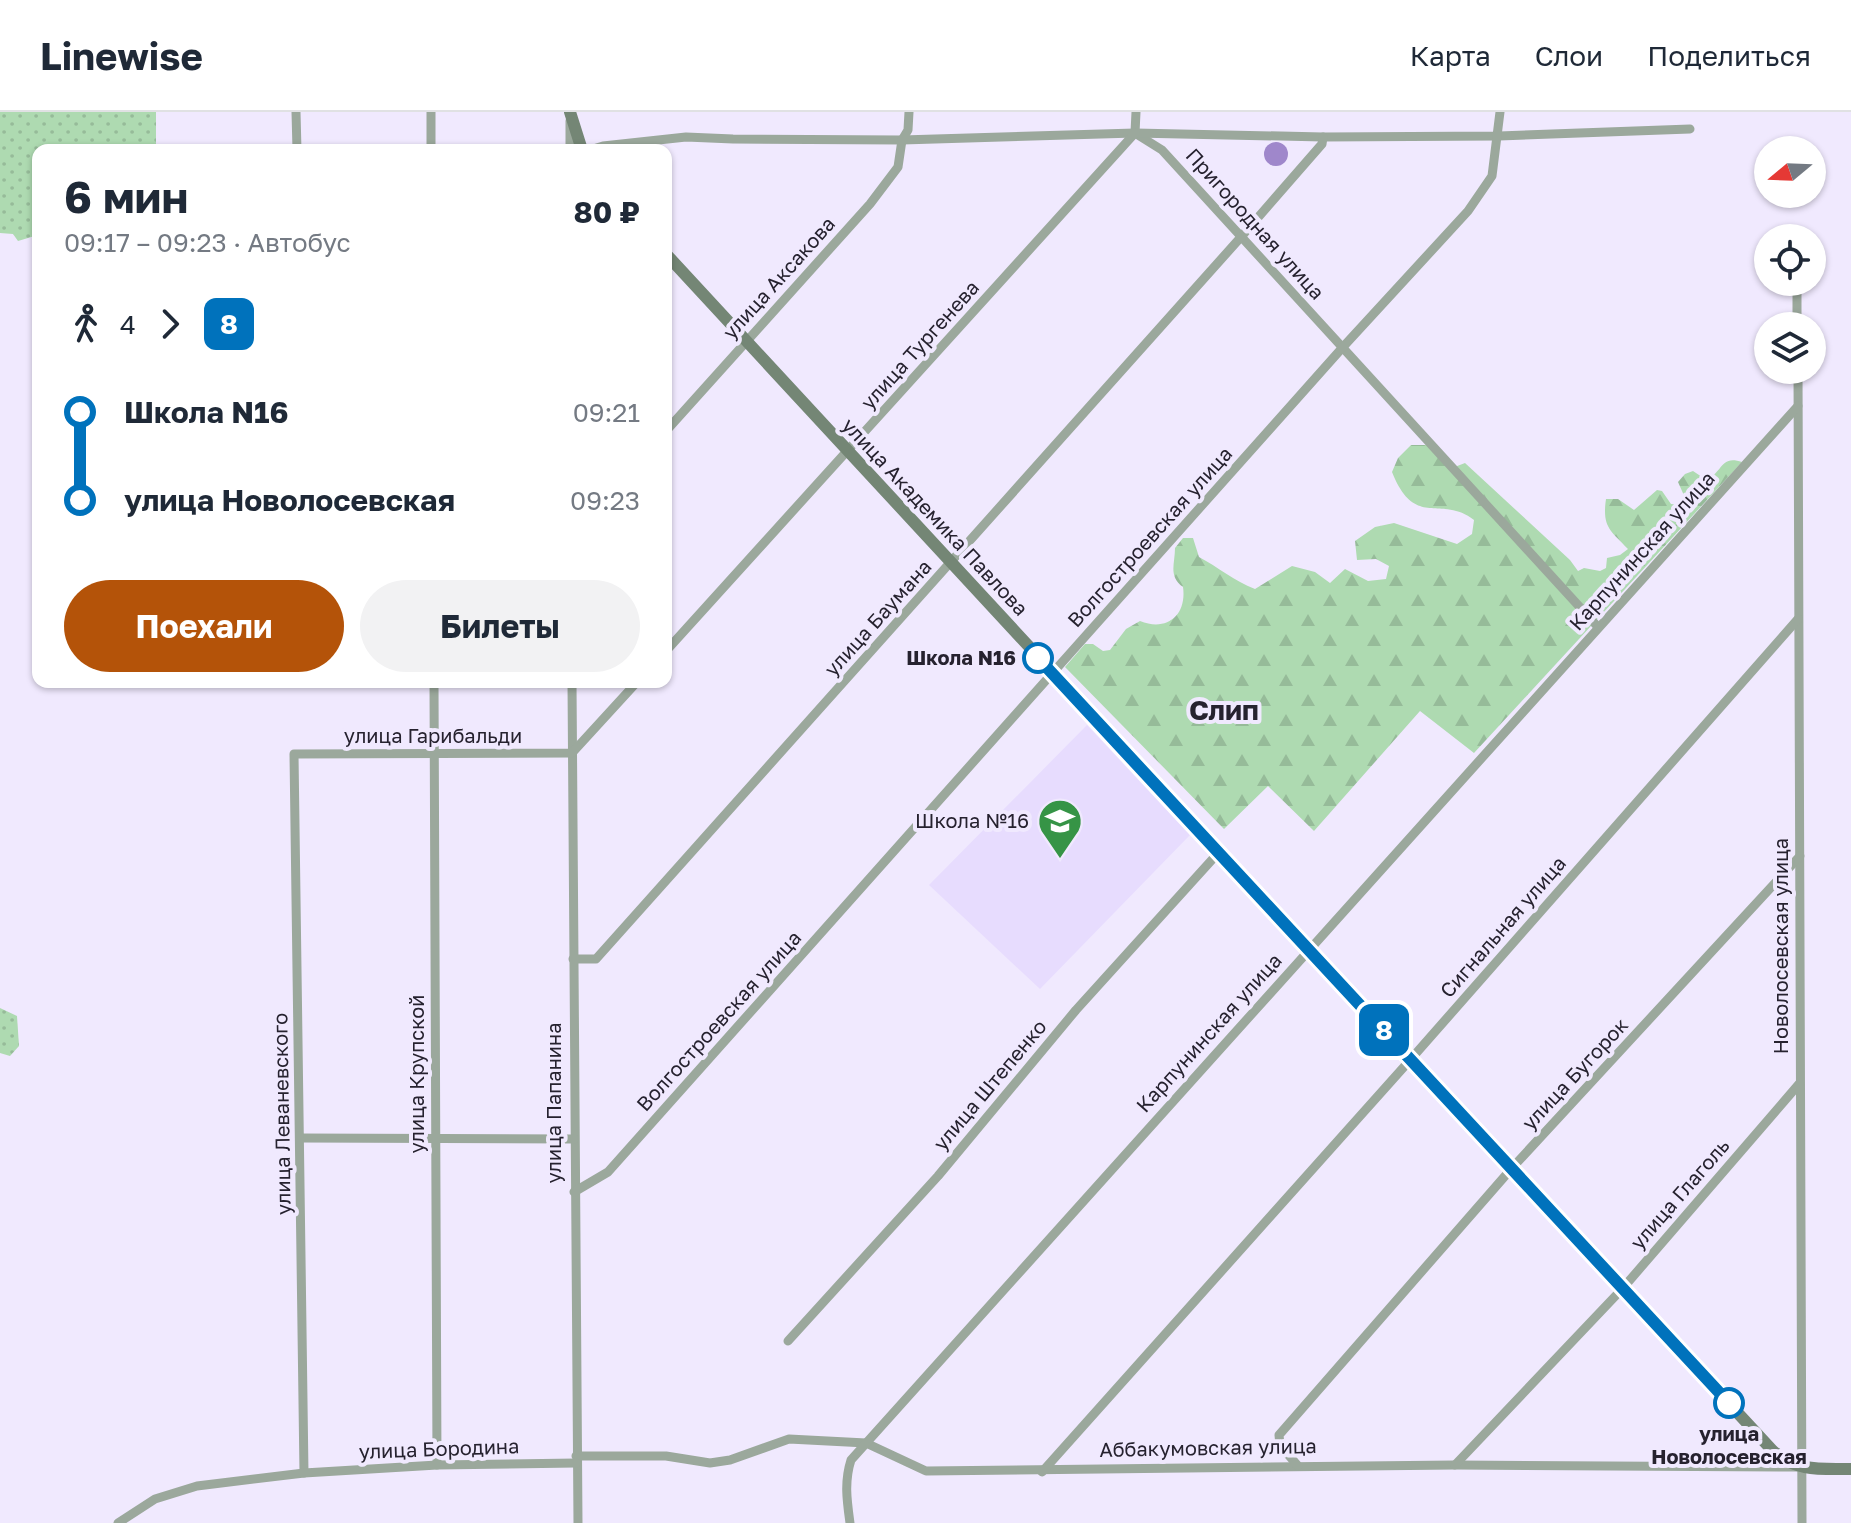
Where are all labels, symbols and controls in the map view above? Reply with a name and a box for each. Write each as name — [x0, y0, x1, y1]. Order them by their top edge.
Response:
text: Linewise — [40, 33, 203, 78]
text: Карта — [1410, 39, 1491, 72]
text: Слои — [1535, 39, 1603, 72]
text: Поделиться — [1647, 39, 1811, 72]
north arrow — [1754, 136, 1826, 208]
map controls — [1754, 136, 1826, 384]
street label: Пригородная улица — [1182, 143, 1330, 304]
text: 6 мин — [64, 170, 188, 223]
text: 80 ₽ — [574, 194, 640, 230]
street label: улица Аксакова — [717, 211, 839, 343]
button: locate — [1754, 224, 1826, 296]
text: 09:17 – 09:23 · Автобус — [64, 227, 351, 258]
street label: улица Тургенева — [855, 275, 983, 414]
icon: walk — [64, 302, 108, 346]
icon: forward — [148, 302, 192, 346]
text: 8 — [220, 307, 238, 340]
text: 4 — [120, 309, 136, 340]
button: layers — [1754, 312, 1826, 384]
text: Школа N16 — [124, 394, 289, 430]
text: 09:21 — [573, 397, 640, 428]
street label: улица Академика Павлова — [838, 413, 1034, 620]
street label: Волгостроевская улица — [1062, 441, 1237, 631]
street label: Карпунинская улица — [1564, 466, 1719, 635]
text: улица Новолосевская — [124, 482, 455, 518]
text: 09:23 — [570, 485, 640, 516]
street label: улица Баумана — [819, 554, 936, 680]
button: Поехали — [64, 580, 344, 672]
button: Билеты — [360, 580, 640, 672]
marker: Школа N16 — [1023, 643, 1053, 673]
place label: Школа N16 — [906, 645, 1016, 669]
district label: Слип — [1189, 693, 1259, 726]
street label: улица Гарибальди — [344, 723, 522, 747]
school or university icon: Школа №16 — [1036, 797, 1084, 860]
place label: Школа №16 — [915, 808, 1029, 832]
street label: Новолосевская улица — [1768, 838, 1792, 1054]
street label: Сигнальная улица — [1434, 851, 1570, 1002]
street label: Волгостроевская улица — [631, 925, 806, 1115]
street label: Карпунинская улица — [1131, 948, 1286, 1117]
street label: улица Крупской — [404, 995, 428, 1153]
line badge: 8 — [1358, 1004, 1410, 1056]
street label: улица Бугорок — [1516, 1012, 1632, 1134]
street label: улица Леваневского — [267, 1013, 295, 1215]
text: 8 — [1375, 1013, 1393, 1046]
street label: улица Штепенко — [928, 1014, 1051, 1155]
street label: улица Папанина — [541, 1022, 565, 1184]
street label: улица Глаголь — [1625, 1133, 1734, 1254]
marker: улица Новолосевская — [1714, 1388, 1744, 1418]
place label: улица Новолосевская — [1651, 1421, 1807, 1468]
street label: улица Бородина — [358, 1433, 520, 1463]
street label: Аббакумовская улица — [1099, 1433, 1317, 1461]

